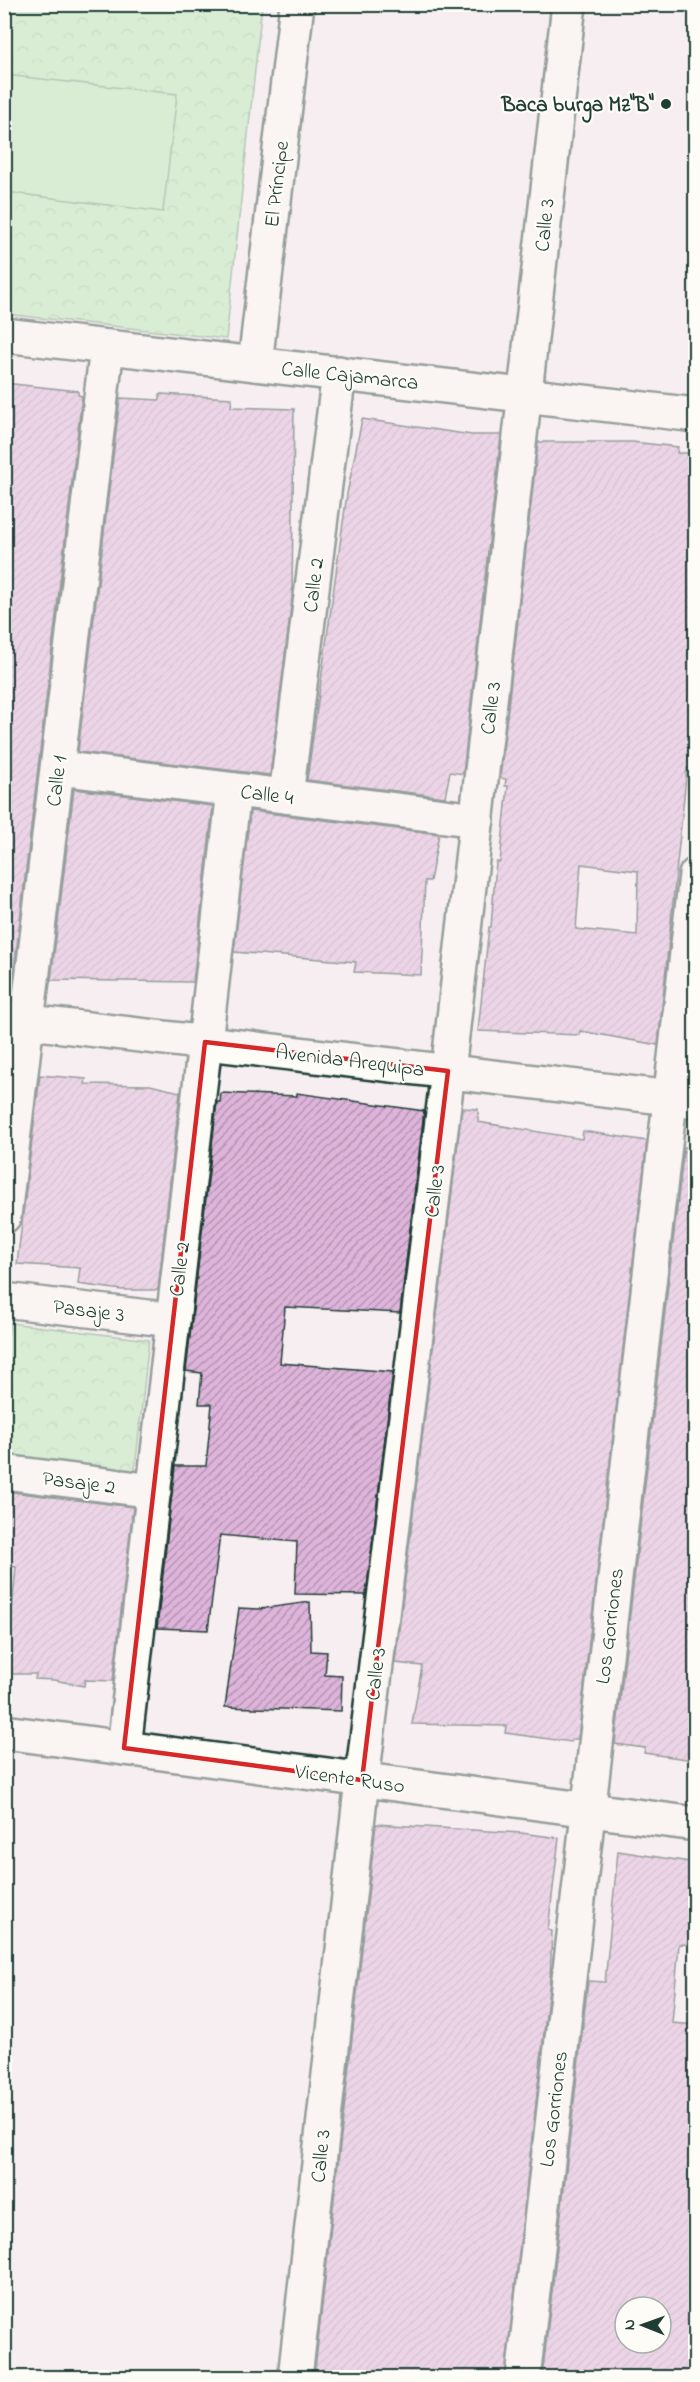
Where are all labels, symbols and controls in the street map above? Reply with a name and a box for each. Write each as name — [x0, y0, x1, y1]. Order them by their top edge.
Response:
place label: Baca burga Mz"B" — [500, 91, 654, 123]
marker: Baca burga Mz"B" — [659, 97, 673, 111]
street label: El Príncipe — [258, 139, 298, 229]
street label: Calle 3 — [528, 197, 564, 253]
street label: Calle Cajamarca — [280, 355, 420, 399]
street label: Calle 2 — [297, 556, 333, 614]
street label: Calle 3 — [474, 680, 510, 737]
street label: Calle 1 — [40, 754, 76, 809]
street label: Calle 4 — [239, 778, 295, 814]
street label: Avenida Arequipa — [274, 1038, 426, 1086]
street label: Calle 3 — [418, 1163, 454, 1220]
street label: Calle 2 — [163, 1240, 199, 1298]
street label: Pasaje 3 — [51, 1293, 126, 1331]
street label: Pasaje 2 — [40, 1465, 117, 1503]
street label: Los Gorriones — [589, 1566, 633, 1686]
street label: Calle 3 — [359, 1646, 395, 1703]
street label: Vicente Ruso — [292, 1757, 407, 1803]
street label: Los Gorriones — [533, 2049, 577, 2169]
street label: Calle 3 — [304, 2128, 340, 2184]
north arrow — [613, 2295, 673, 2355]
text: N — [618, 2319, 642, 2330]

